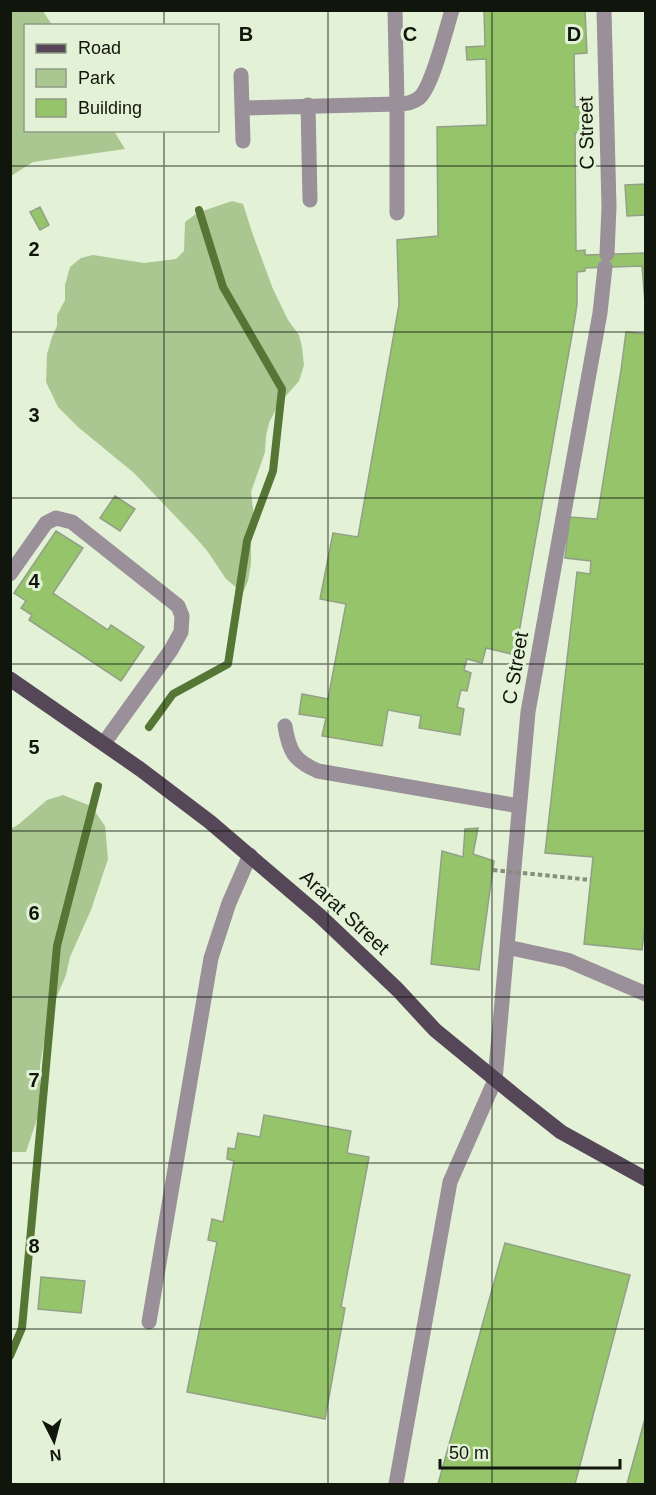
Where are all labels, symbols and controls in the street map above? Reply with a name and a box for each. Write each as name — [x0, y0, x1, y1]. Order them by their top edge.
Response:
text: B — [239, 23, 253, 45]
text: C — [403, 23, 417, 45]
text: D — [567, 23, 581, 45]
legend — [24, 24, 219, 132]
text: Road — [78, 38, 121, 58]
text: Park — [78, 68, 116, 88]
street label: C Street — [574, 96, 598, 170]
text: Building — [78, 98, 142, 118]
text: 2 — [28, 238, 40, 260]
text: 3 — [28, 404, 40, 426]
text: 4 — [28, 570, 40, 592]
street label: C Street — [498, 630, 532, 706]
text: 5 — [28, 736, 40, 758]
street label: Ararat Street — [296, 865, 394, 959]
text: 6 — [28, 902, 40, 924]
text: 7 — [28, 1069, 40, 1091]
text: 8 — [28, 1235, 40, 1257]
north arrow — [24, 1411, 84, 1471]
scale bar — [440, 1432, 620, 1470]
text: 50 m — [449, 1443, 489, 1463]
text: N — [49, 1446, 62, 1464]

